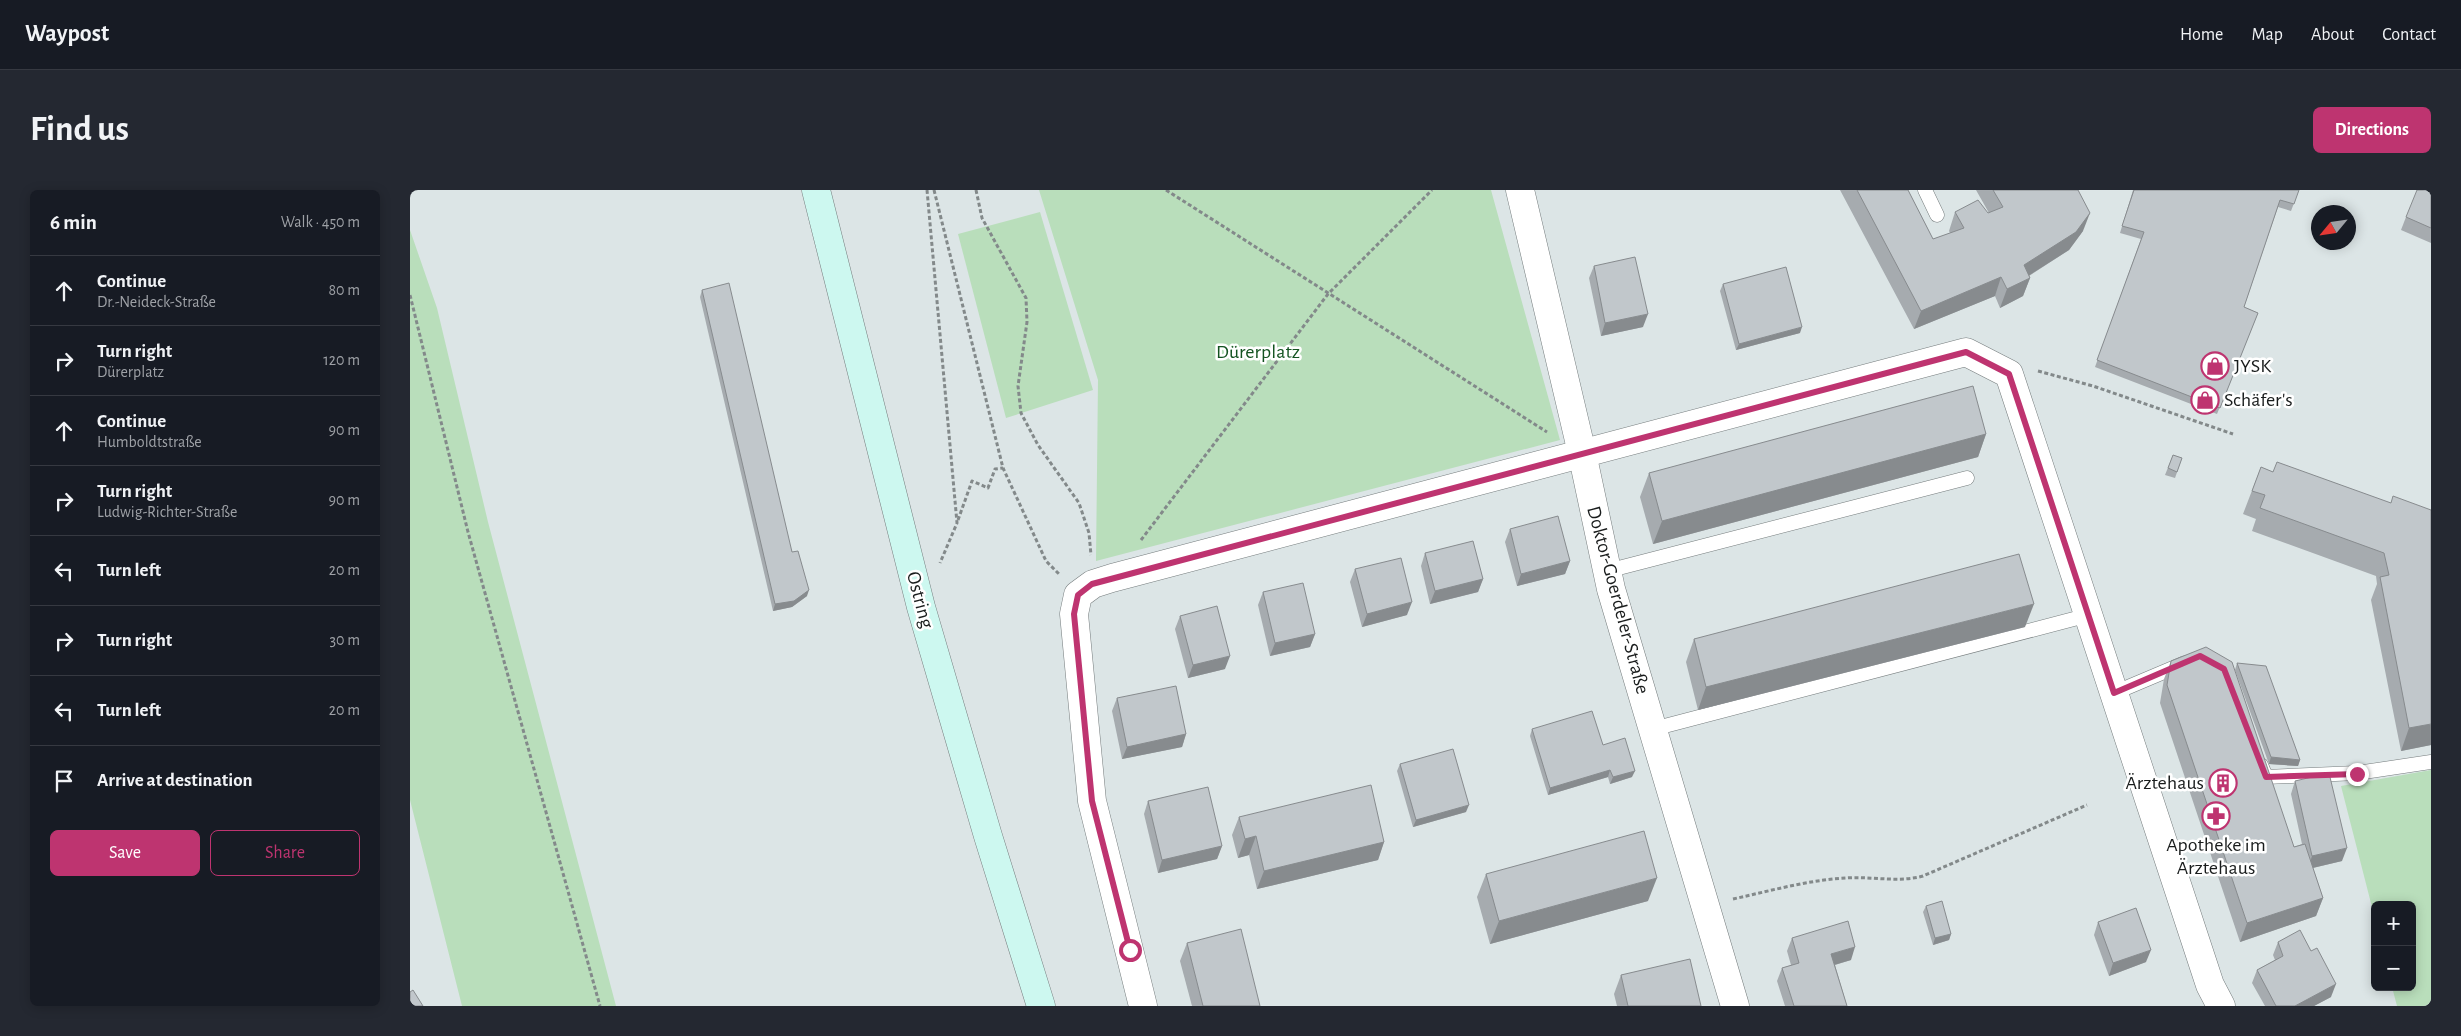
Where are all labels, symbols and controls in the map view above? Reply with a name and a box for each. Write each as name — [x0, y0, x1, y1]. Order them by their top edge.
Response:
text: Waypost — [25, 22, 109, 46]
text: Home — [2180, 26, 2223, 44]
text: Map — [2251, 26, 2283, 44]
text: About — [2311, 26, 2354, 44]
text: Contact — [2382, 26, 2436, 44]
button: Directions — [2313, 107, 2431, 153]
text: Find us — [30, 112, 129, 147]
north arrow — [2311, 205, 2356, 250]
text: 6 min — [50, 212, 97, 233]
text: Walk · 450 m — [281, 214, 360, 230]
text: Continue — [97, 272, 166, 291]
icon: ahead — [50, 277, 78, 305]
text: 80 m — [329, 282, 360, 298]
text: Dr.-Neideck-Straße — [97, 294, 216, 310]
text: Turn right — [97, 342, 172, 361]
park label: Dürerplatz — [1216, 342, 1300, 362]
icon: right — [50, 347, 78, 375]
shop icon: JYSK — [2200, 351, 2230, 381]
text: 120 m — [323, 352, 360, 368]
place label: JYSK — [2234, 356, 2271, 376]
text: Dürerplatz — [97, 364, 164, 380]
shop icon: Schäfer's — [2190, 385, 2220, 415]
place label: Schäfer's — [2224, 390, 2293, 410]
text: Continue — [97, 412, 166, 431]
icon: ahead — [50, 417, 78, 445]
text: 90 m — [329, 422, 360, 438]
text: Humboldtstraße — [97, 434, 202, 450]
text: Turn right — [97, 482, 172, 501]
icon: right — [50, 487, 78, 515]
text: 90 m — [329, 492, 360, 508]
text: Ludwig-Richter-Straße — [97, 504, 237, 520]
street label: Doktor-Goerdeler-Straße — [1583, 504, 1653, 696]
icon: left — [50, 557, 78, 585]
text: Turn left — [97, 561, 161, 580]
text: 20 m — [329, 562, 360, 578]
street label: Ostring — [903, 569, 937, 631]
icon: right — [50, 627, 78, 655]
text: Turn right — [97, 631, 172, 650]
text: 30 m — [330, 632, 360, 648]
icon: left — [50, 697, 78, 725]
text: Turn left — [97, 701, 161, 720]
text: 20 m — [329, 702, 360, 718]
route end — [2346, 763, 2369, 786]
icon: arrive — [50, 767, 78, 795]
building icon: Ärztehaus — [2208, 768, 2238, 798]
text: Arrive at destination — [97, 771, 253, 790]
place label: Ärztehaus — [2125, 773, 2204, 793]
pharmacy icon: Apotheke im Ärztehaus — [2201, 801, 2231, 831]
button: Save — [50, 830, 200, 876]
button: Share — [210, 830, 360, 876]
place label: Apotheke im Ärztehaus — [2166, 835, 2266, 878]
map controls — [2371, 901, 2416, 991]
button: + — [2371, 901, 2416, 946]
route start — [1119, 939, 1142, 962]
button: − — [2371, 946, 2416, 991]

